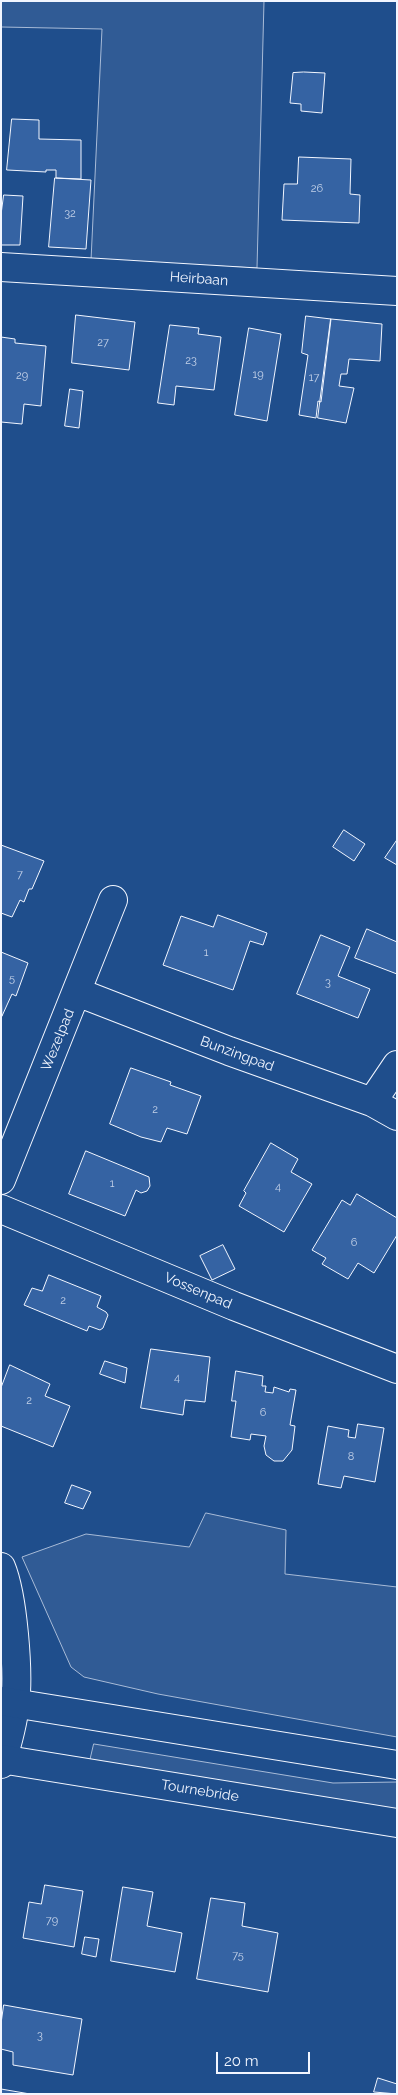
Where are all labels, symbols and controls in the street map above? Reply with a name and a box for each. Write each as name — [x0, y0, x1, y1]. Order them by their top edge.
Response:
house number: 26 — [311, 182, 323, 196]
house number: 32 — [64, 207, 76, 221]
street label: Heirbaan — [169, 269, 229, 289]
house number: 27 — [97, 336, 109, 350]
house number: 23 — [185, 354, 197, 368]
house number: 19 — [252, 368, 264, 382]
house number: 29 — [16, 369, 28, 383]
house number: 17 — [309, 371, 319, 385]
house number: 7 — [17, 868, 23, 882]
house number: 1 — [204, 946, 208, 960]
house number: 5 — [9, 972, 15, 986]
house number: 3 — [325, 976, 331, 990]
street label: Wezelpad — [38, 1006, 78, 1074]
street label: Bunzingpad — [198, 1033, 276, 1075]
house number: 2 — [152, 1103, 158, 1117]
house number: 1 — [110, 1177, 114, 1191]
house number: 4 — [275, 1180, 281, 1194]
house number: 6 — [351, 1236, 357, 1250]
street label: Vossenpad — [162, 1269, 234, 1313]
house number: 2 — [60, 1294, 66, 1308]
house number: 4 — [174, 1371, 180, 1385]
house number: 2 — [26, 1394, 32, 1408]
house number: 6 — [260, 1406, 266, 1420]
house number: 8 — [348, 1450, 354, 1464]
street label: Tournebride — [160, 1777, 240, 1805]
house number: 79 — [46, 1914, 58, 1928]
house number: 75 — [232, 1949, 244, 1963]
house number: 3 — [37, 2029, 43, 2043]
scale bar — [218, 2042, 312, 2074]
text: 20 m — [224, 2052, 259, 2070]

